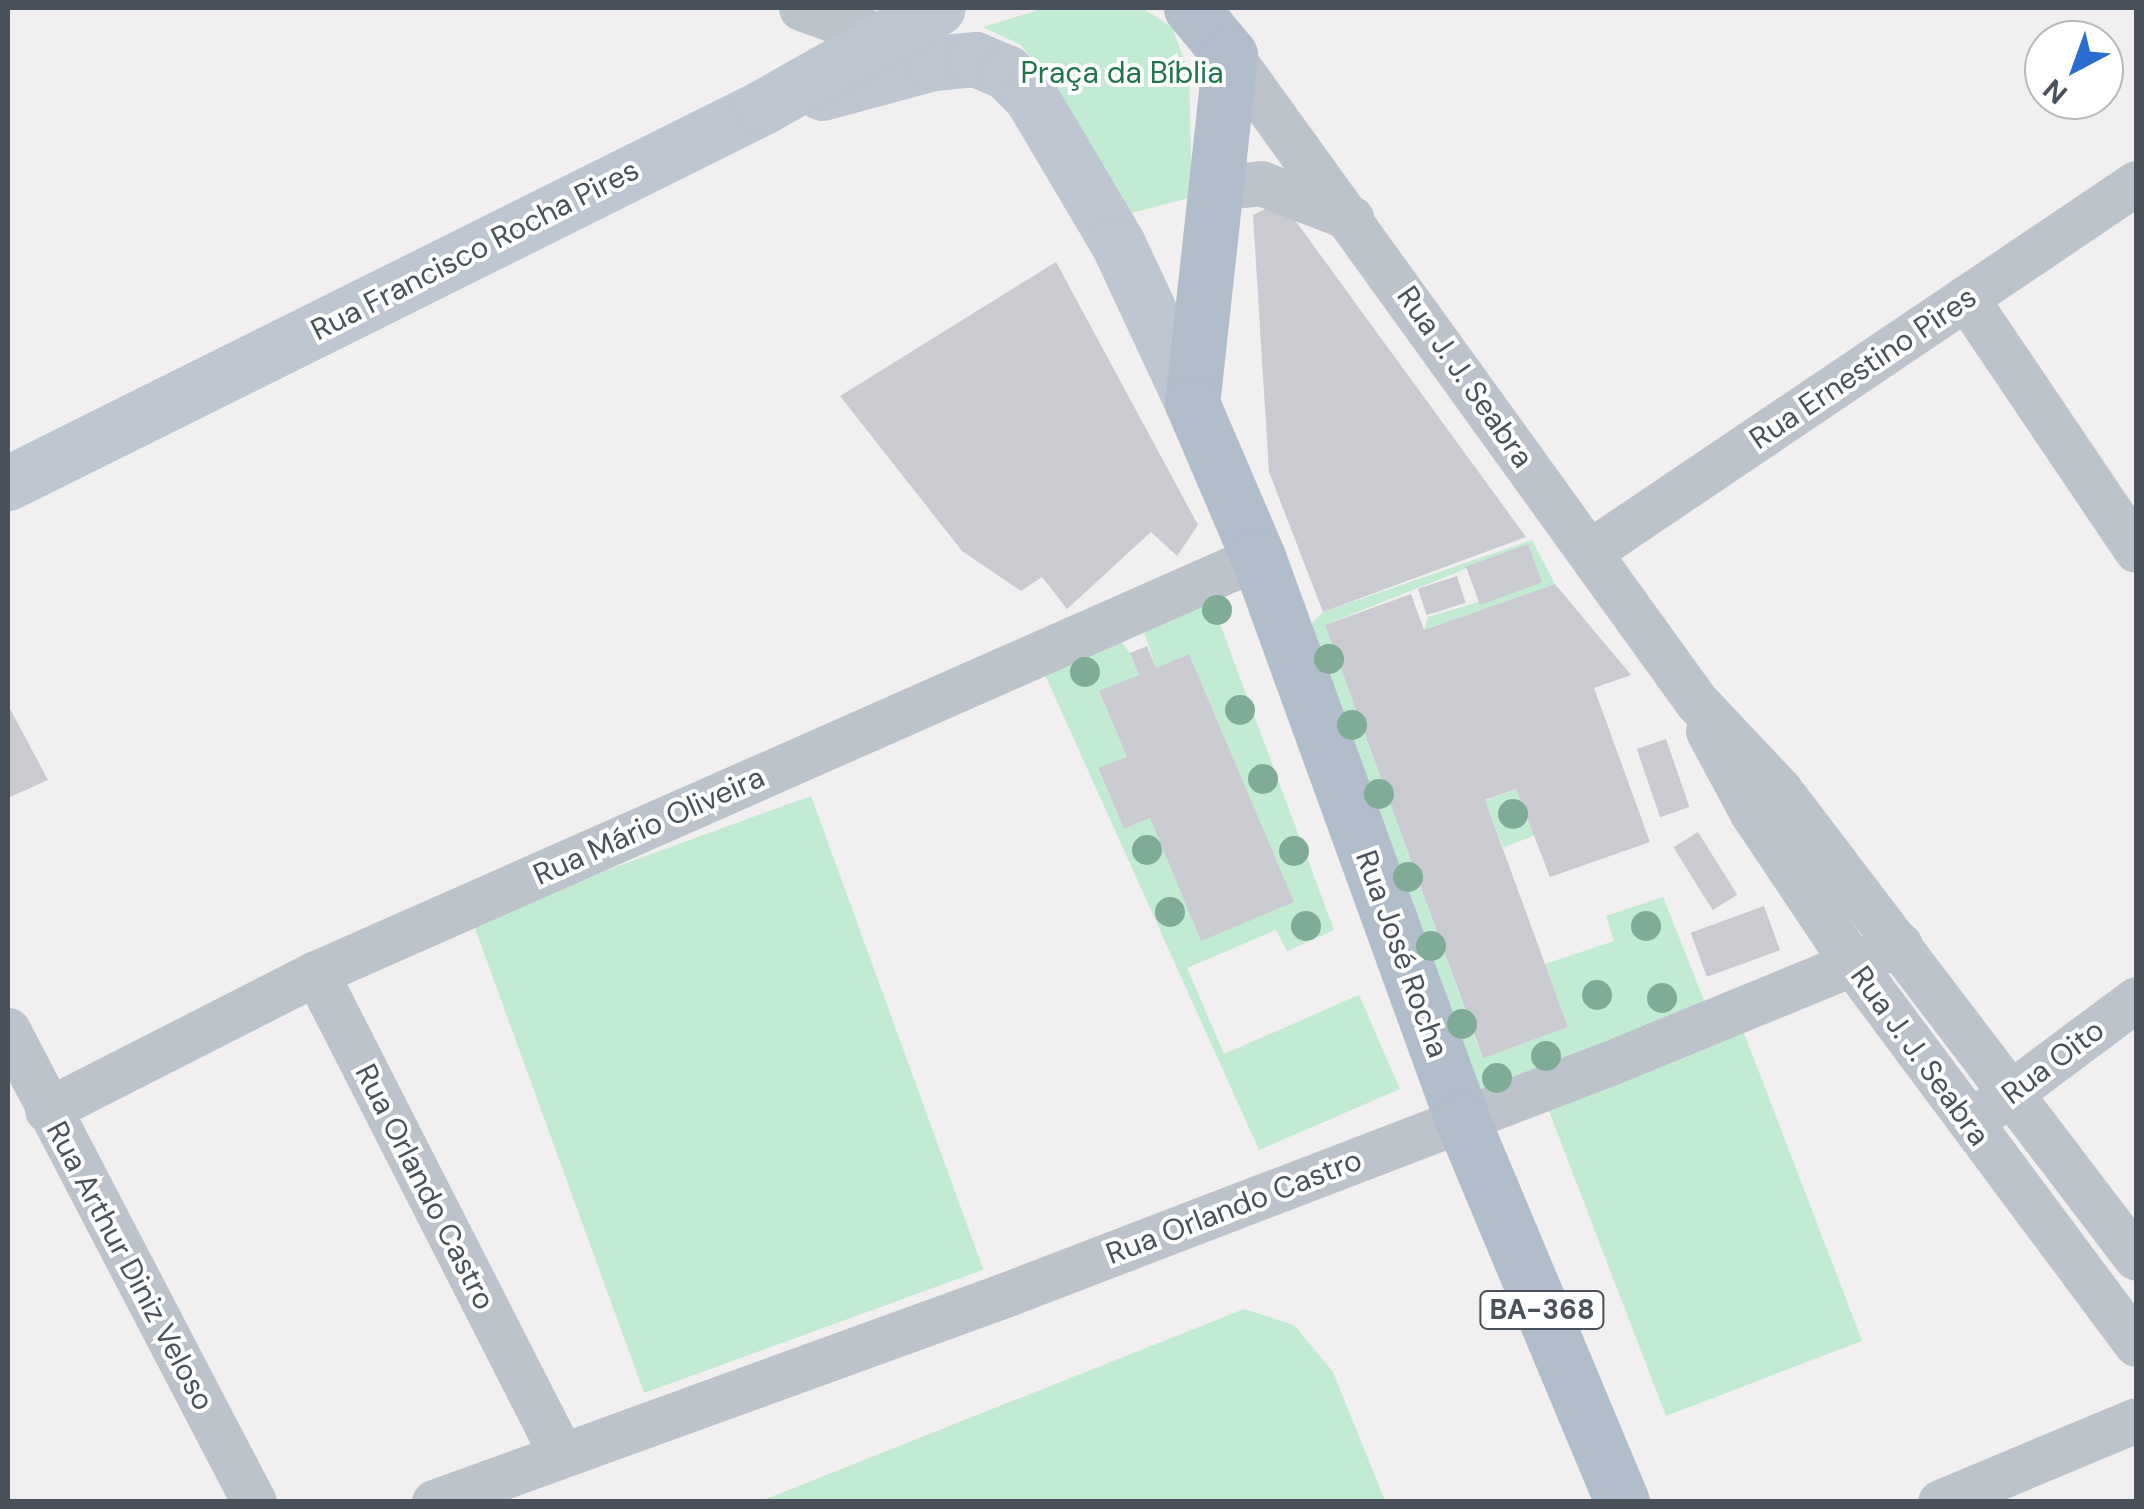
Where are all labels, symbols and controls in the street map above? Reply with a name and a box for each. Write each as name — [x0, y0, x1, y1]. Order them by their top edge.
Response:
north arrow — [2024, 20, 2124, 120]
park label: Praça da Bíblia — [1020, 55, 1224, 91]
text: N — [2035, 71, 2075, 112]
street label: Rua Francisco Rocha Pires — [305, 152, 645, 348]
street label: Rua J. J. Seabra — [1389, 279, 1541, 475]
street label: Rua Ernestino Pires — [1743, 279, 1983, 457]
street label: Rua Mário Oliveira — [528, 759, 770, 893]
street label: Rua José Rocha — [1348, 846, 1456, 1062]
street label: Rua J. J. Seabra — [1843, 959, 1997, 1153]
street label: Rua Oito — [1995, 1012, 2111, 1112]
street label: Rua Orlando Castro — [348, 1058, 502, 1316]
street label: Rua Arthur Diniz Veloso — [39, 1115, 221, 1417]
street label: Rua Orlando Castro — [1101, 1142, 1367, 1272]
road number: BA-368 — [1477, 1287, 1607, 1333]

